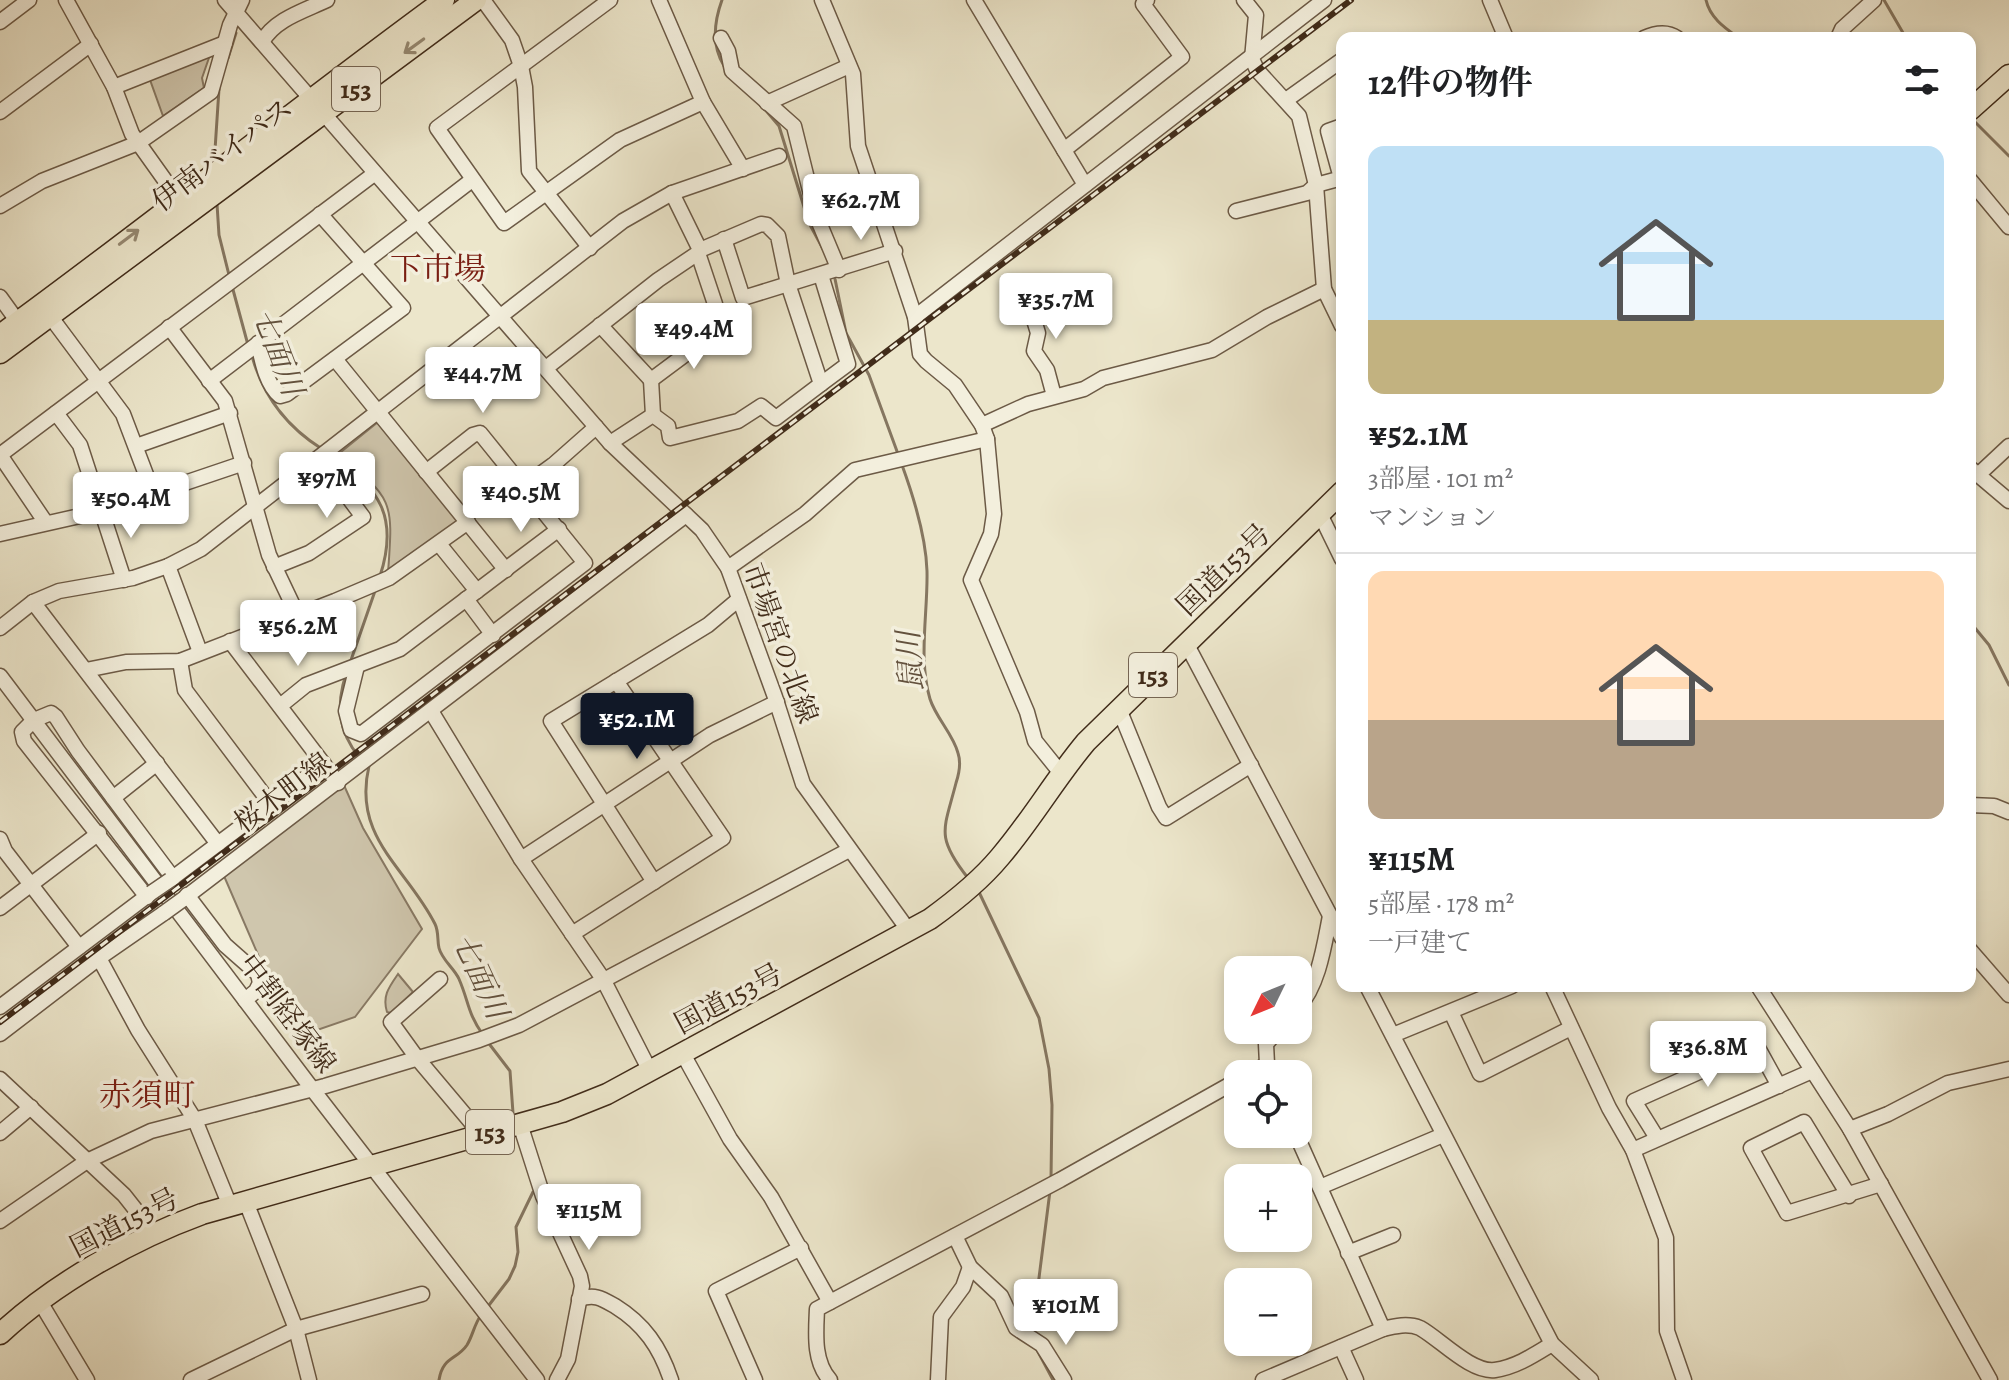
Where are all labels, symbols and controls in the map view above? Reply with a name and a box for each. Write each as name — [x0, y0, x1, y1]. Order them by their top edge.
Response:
one-way arrow — [403, 38, 425, 55]
icon: filters — [1900, 58, 1944, 102]
text: 12件の物件 — [1368, 59, 1533, 106]
road number: 153 — [332, 67, 380, 111]
street label: 伊南バイパス — [144, 89, 301, 220]
pin: ¥62.7M — [796, 174, 926, 242]
text: ¥62.7M — [821, 182, 901, 217]
icon: home — [1584, 198, 1728, 342]
one-way arrow — [118, 229, 139, 246]
district label: 下市場 — [390, 247, 486, 291]
pin: ¥35.7M — [991, 273, 1121, 341]
text: ¥35.7M — [1017, 281, 1095, 316]
water label: 七面川 — [243, 303, 314, 404]
pin: ¥49.4M — [629, 303, 759, 371]
text: ¥49.4M — [654, 311, 734, 346]
pin: ¥44.7M — [418, 347, 548, 415]
text: ¥44.7M — [443, 355, 523, 390]
text: ¥52.1M — [1368, 410, 1469, 457]
pin: ¥97M — [280, 452, 374, 520]
text: ¥97M — [297, 460, 357, 495]
text: 3部屋 · 101 m² — [1368, 461, 1513, 496]
pin: ¥40.5M — [456, 466, 586, 534]
pin: ¥50.4M — [66, 472, 196, 540]
text: ¥40.5M — [481, 474, 561, 509]
text: ¥50.4M — [91, 480, 171, 515]
text: マンション — [1368, 500, 1497, 535]
street label: 国道153号 — [1168, 515, 1279, 624]
street label: 市場宮の北線 — [733, 558, 827, 729]
pin: ¥56.2M — [233, 600, 363, 668]
text: ¥56.2M — [258, 608, 338, 643]
icon: home — [1584, 623, 1728, 767]
water label: 鼠川 — [888, 627, 932, 692]
road number: 153 — [1129, 653, 1177, 697]
pin: ¥52.1M — [572, 693, 702, 761]
text: ¥52.1M — [599, 701, 675, 736]
street label: 桜木町線 — [226, 744, 339, 842]
text: ¥115M — [1368, 835, 1455, 882]
text: 5部屋 · 178 m² — [1368, 886, 1514, 921]
text: 一戸建て — [1368, 925, 1472, 960]
water label: 七面川 — [443, 927, 518, 1028]
street label: 中割経塚線 — [230, 946, 345, 1081]
street label: 国道153号 — [668, 955, 789, 1043]
north arrow — [1224, 956, 1312, 1044]
map controls — [1224, 956, 1312, 1356]
pin: ¥36.8M — [1643, 1021, 1773, 1089]
text: ¥36.8M — [1668, 1029, 1748, 1064]
button: locate — [1224, 1060, 1312, 1148]
district label: 赤須町 — [99, 1073, 195, 1117]
road number: 153 — [466, 1110, 514, 1154]
button: + — [1224, 1164, 1312, 1252]
street label: 国道153号 — [64, 1179, 185, 1266]
pin: ¥115M — [533, 1184, 645, 1252]
text: ¥115M — [556, 1192, 622, 1227]
button: − — [1224, 1268, 1312, 1356]
pin: ¥101M — [1010, 1279, 1122, 1347]
text: ¥101M — [1032, 1287, 1100, 1322]

